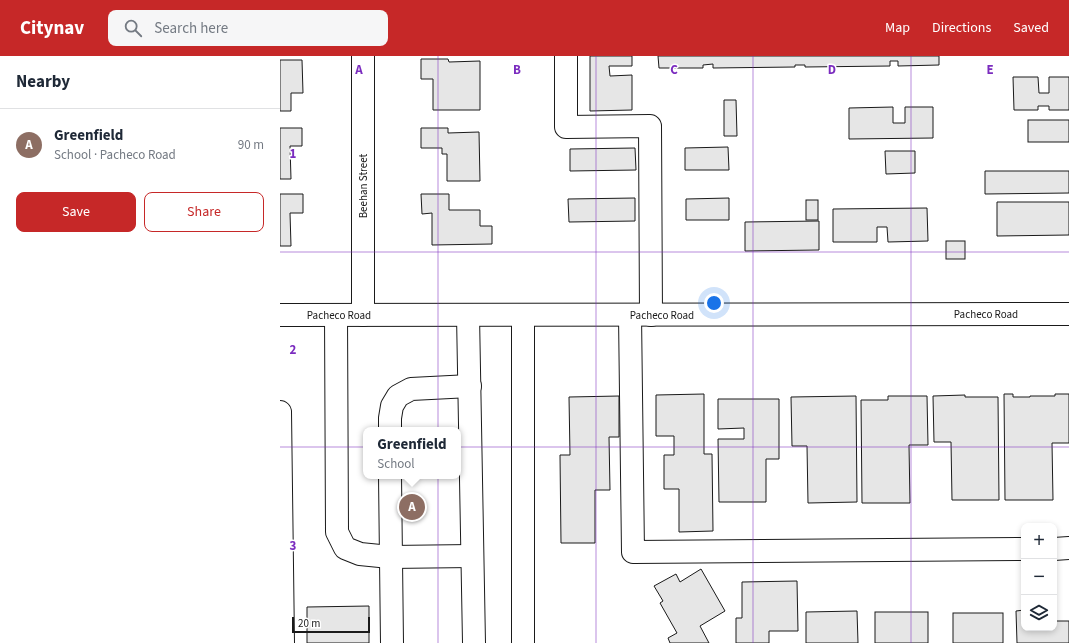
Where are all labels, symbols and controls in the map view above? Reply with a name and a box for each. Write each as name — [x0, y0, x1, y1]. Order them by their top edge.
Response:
search box — [108, 10, 388, 46]
text: Citynav — [20, 15, 84, 42]
icon: search — [122, 17, 144, 39]
text: Search here — [154, 18, 228, 39]
text: Map — [885, 18, 910, 38]
text: Directions — [932, 18, 991, 38]
text: Saved — [1013, 18, 1049, 38]
text: A — [354, 61, 363, 79]
text: B — [513, 61, 521, 79]
text: C — [670, 61, 678, 79]
text: D — [828, 61, 836, 79]
text: E — [986, 61, 994, 79]
text: Nearby — [16, 70, 70, 94]
text: Greenfield — [54, 125, 123, 146]
text: A — [25, 136, 33, 154]
text: 90 m — [238, 136, 264, 154]
text: 1 — [290, 145, 297, 163]
text: School · Pacheco Road — [54, 146, 176, 164]
street label: Beehan Street — [356, 153, 371, 218]
button: Save — [16, 192, 136, 232]
button: Share — [144, 192, 264, 232]
your location — [704, 293, 724, 313]
street label: Pacheco Road — [954, 307, 1018, 322]
street label: Pacheco Road — [307, 308, 371, 323]
street label: Pacheco Road — [630, 308, 694, 323]
text: 2 — [290, 341, 297, 359]
popup — [363, 427, 461, 479]
text: Greenfield — [377, 434, 447, 455]
text: School — [377, 455, 415, 473]
pin: A — [399, 492, 425, 522]
map controls — [1021, 523, 1057, 631]
button: + — [1021, 523, 1057, 559]
text: 3 — [290, 537, 297, 555]
button: − — [1021, 559, 1057, 595]
button: layers — [1021, 595, 1057, 631]
scale bar — [292, 615, 370, 634]
text: 20 m — [298, 616, 320, 631]

